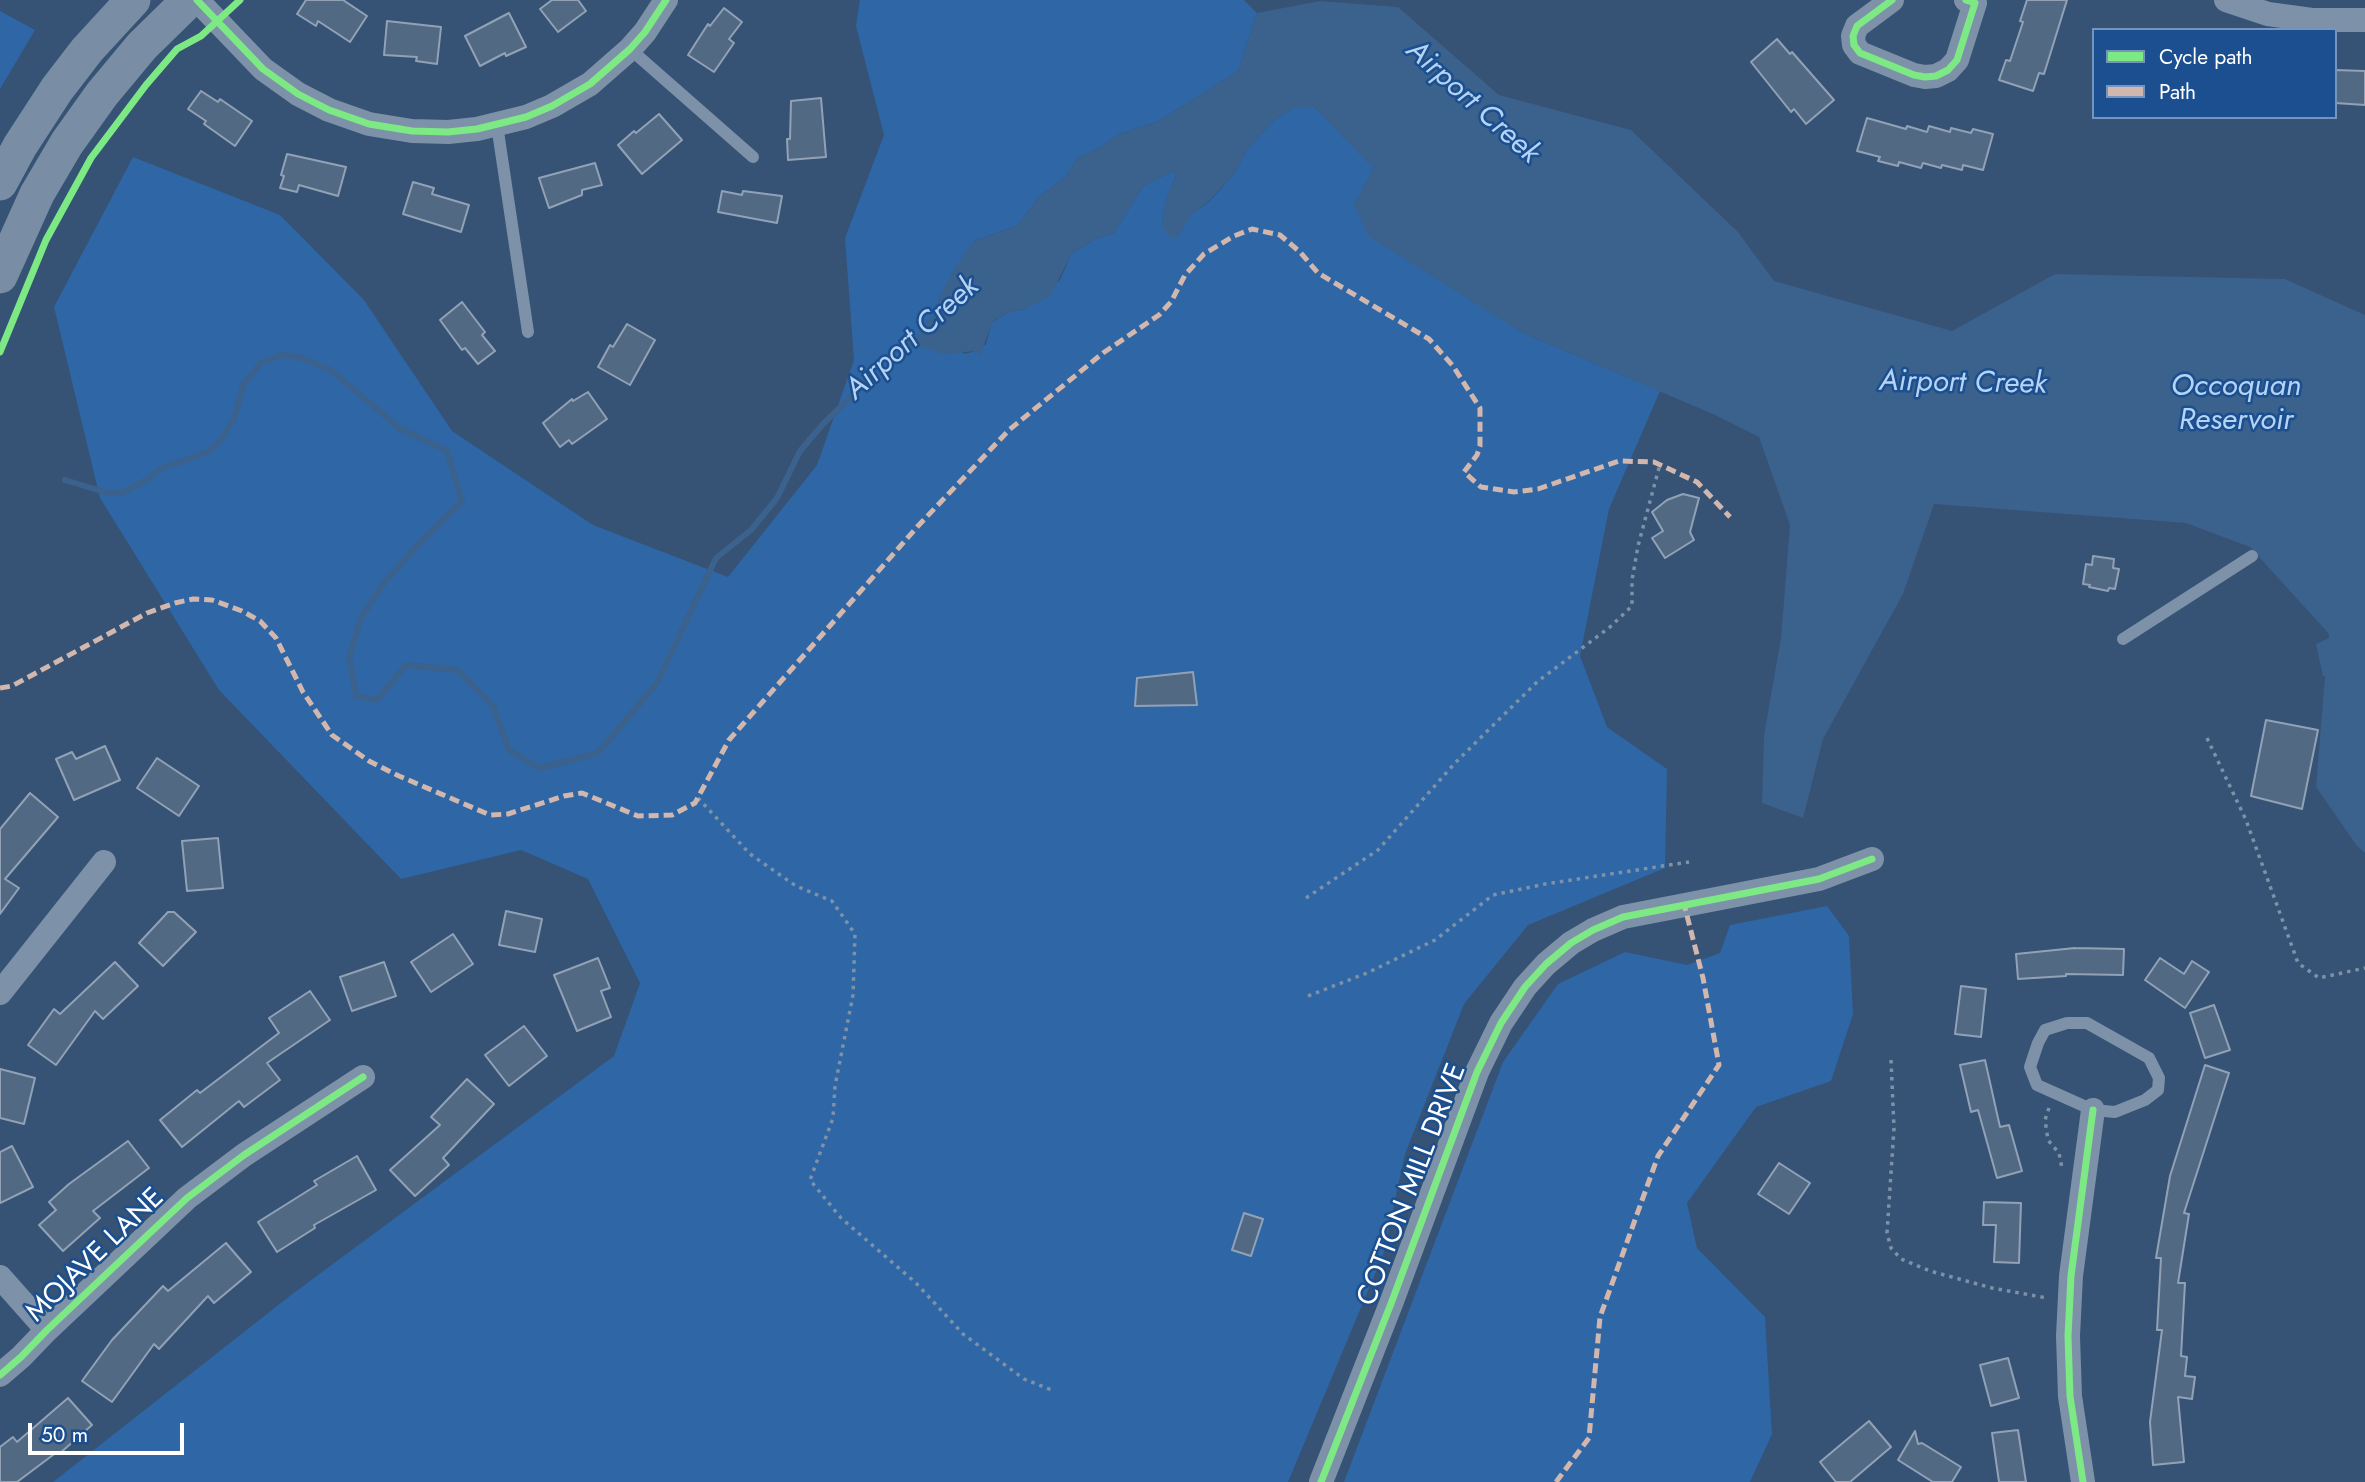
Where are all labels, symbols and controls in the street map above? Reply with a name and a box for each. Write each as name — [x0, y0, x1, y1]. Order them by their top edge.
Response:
legend — [2092, 28, 2337, 119]
water label: Airport Creek — [1398, 34, 1546, 172]
text: Cycle path — [2159, 42, 2252, 72]
text: Path — [2159, 77, 2196, 107]
water label: Airport Creek — [839, 270, 987, 408]
water label: Airport Creek — [1879, 365, 2047, 403]
water label: Occoquan Reservoir — [2171, 370, 2301, 440]
street label: COTTON MILL DRIVE — [1351, 1059, 1475, 1311]
street label: MOJAVE LANE — [20, 1182, 172, 1330]
scale bar — [32, 1408, 187, 1452]
text: 50 m — [41, 1420, 88, 1450]

